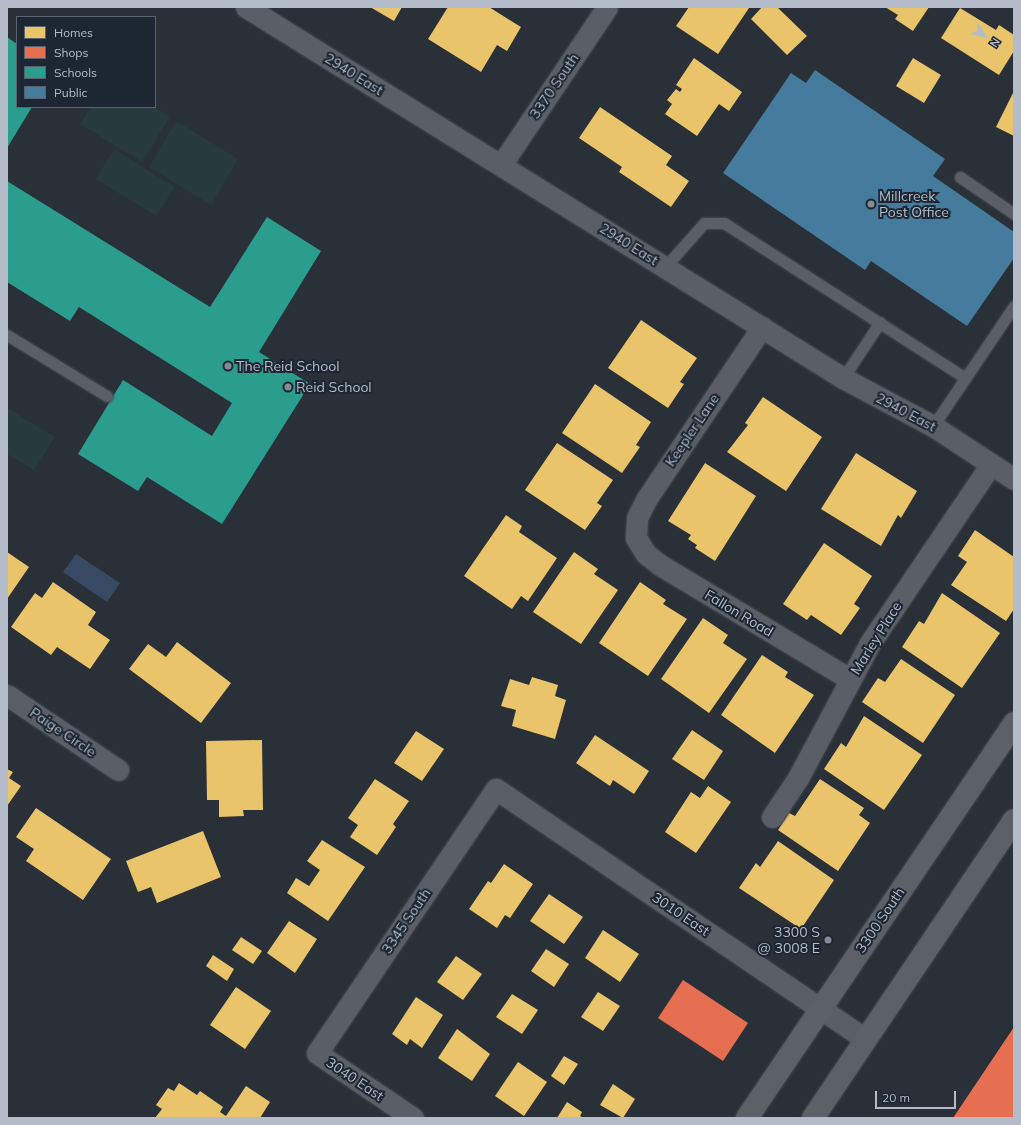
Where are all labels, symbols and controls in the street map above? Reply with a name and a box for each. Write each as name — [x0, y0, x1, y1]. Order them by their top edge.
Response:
legend — [16, 16, 156, 108]
north arrow — [965, 16, 1005, 56]
text: Homes — [54, 25, 93, 40]
text: N — [987, 35, 1003, 50]
text: Shops — [54, 45, 89, 60]
street label: 2940 East — [322, 50, 386, 98]
street label: 3370 South — [526, 50, 582, 122]
text: Schools — [54, 65, 97, 80]
text: Public — [54, 85, 88, 100]
place label: Millcreek Post Office — [879, 188, 949, 220]
marker: Millcreek Post Office — [866, 199, 876, 209]
street label: 2940 East — [597, 220, 661, 268]
place label: The Reid School — [236, 358, 340, 374]
marker: The Reid School — [223, 361, 233, 371]
place label: Reid School — [296, 379, 372, 395]
marker: Reid School — [283, 382, 293, 392]
street label: 2940 East — [873, 389, 939, 435]
street label: Keepler Lane — [662, 391, 722, 469]
street label: Fallon Road — [702, 586, 776, 640]
street label: Marley Place — [847, 598, 905, 678]
street label: Paige Circle — [27, 704, 99, 760]
street label: 3300 South — [852, 884, 908, 956]
street label: 3345 South — [378, 885, 434, 957]
street label: 3010 East — [649, 889, 713, 939]
place label: 3300 S @ 3008 E — [757, 924, 820, 956]
marker: 3300 S @ 3008 E — [823, 935, 833, 945]
street label: 3040 East — [323, 1054, 387, 1104]
scale bar — [877, 1083, 958, 1109]
text: 20 m — [882, 1090, 910, 1105]

